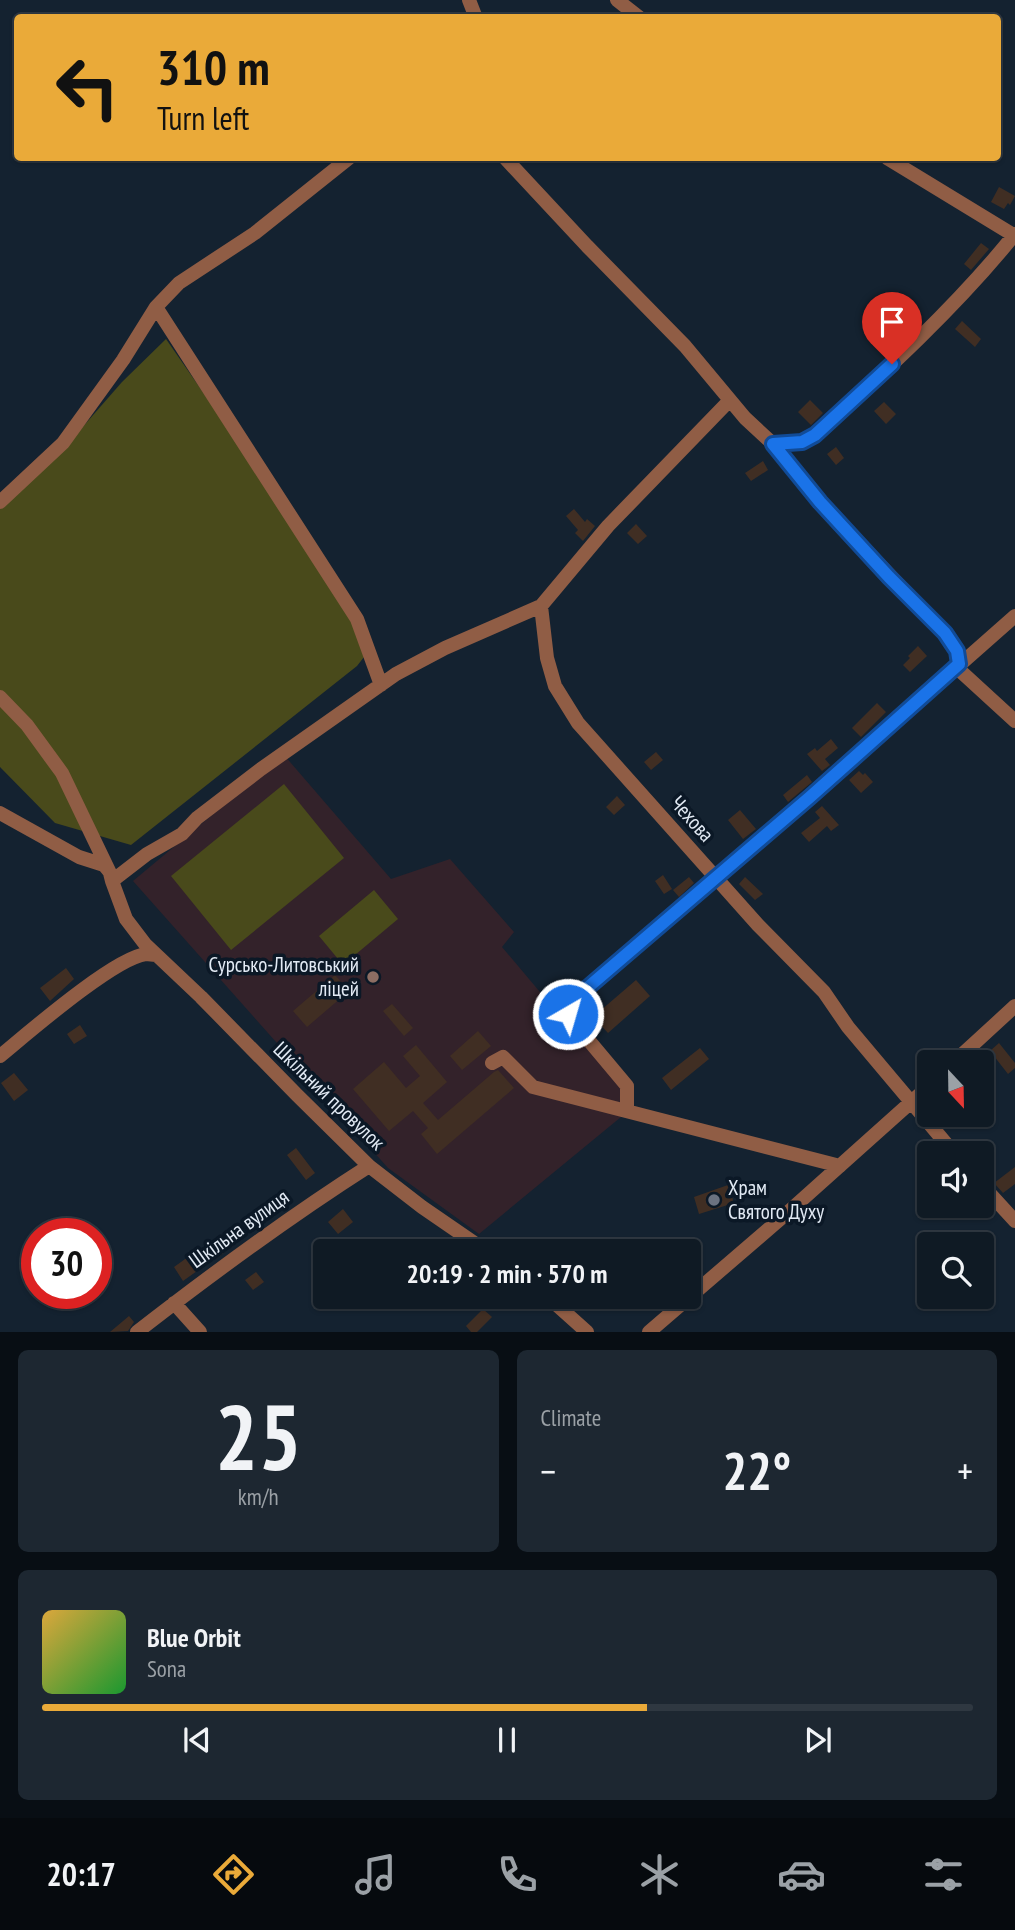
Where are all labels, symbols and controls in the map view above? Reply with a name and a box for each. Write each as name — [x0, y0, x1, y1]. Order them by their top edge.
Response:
text: 310 m — [157, 35, 270, 99]
icon: left — [42, 42, 133, 133]
text: Turn left — [157, 97, 249, 139]
pin — [862, 292, 922, 364]
icon: arrive — [873, 303, 911, 341]
street label: Чехова — [665, 790, 720, 847]
place label: Сурсько-Литовський ліцей — [208, 951, 359, 1002]
marker: Сурсько-Литовський ліцей — [365, 969, 381, 985]
position arrow — [531, 977, 605, 1051]
street label: Шкільний провулок — [268, 1036, 391, 1156]
north arrow — [917, 1050, 994, 1127]
map controls — [917, 1050, 994, 1309]
button: sound — [917, 1141, 994, 1218]
place label: Храм Святого Духу — [728, 1174, 824, 1225]
street label: Шкільна вулиця — [183, 1183, 294, 1274]
marker: Храм Святого Духу — [706, 1192, 722, 1208]
speed limit sign: 30 — [21, 1218, 112, 1309]
button: search — [917, 1232, 994, 1309]
text: 20:19 · 2 min · 570 m — [407, 1257, 607, 1290]
text: 25 — [215, 1377, 302, 1495]
text: Climate — [541, 1403, 601, 1432]
text: 22° — [722, 1437, 791, 1504]
text: − — [541, 1446, 556, 1495]
text: + — [957, 1446, 973, 1495]
text: km/h — [238, 1482, 279, 1511]
text: Blue Orbit — [147, 1621, 241, 1654]
text: Sona — [147, 1654, 186, 1683]
icon: previous — [178, 1721, 216, 1759]
icon: pause — [488, 1721, 526, 1759]
icon: next — [799, 1721, 837, 1759]
icon: directions — [209, 1850, 258, 1899]
icon: music — [351, 1850, 400, 1899]
icon: phone — [493, 1850, 542, 1899]
icon: climate — [635, 1850, 684, 1899]
icon: car — [777, 1850, 826, 1899]
icon: filters — [919, 1850, 968, 1899]
text: 20:17 — [47, 1853, 116, 1895]

